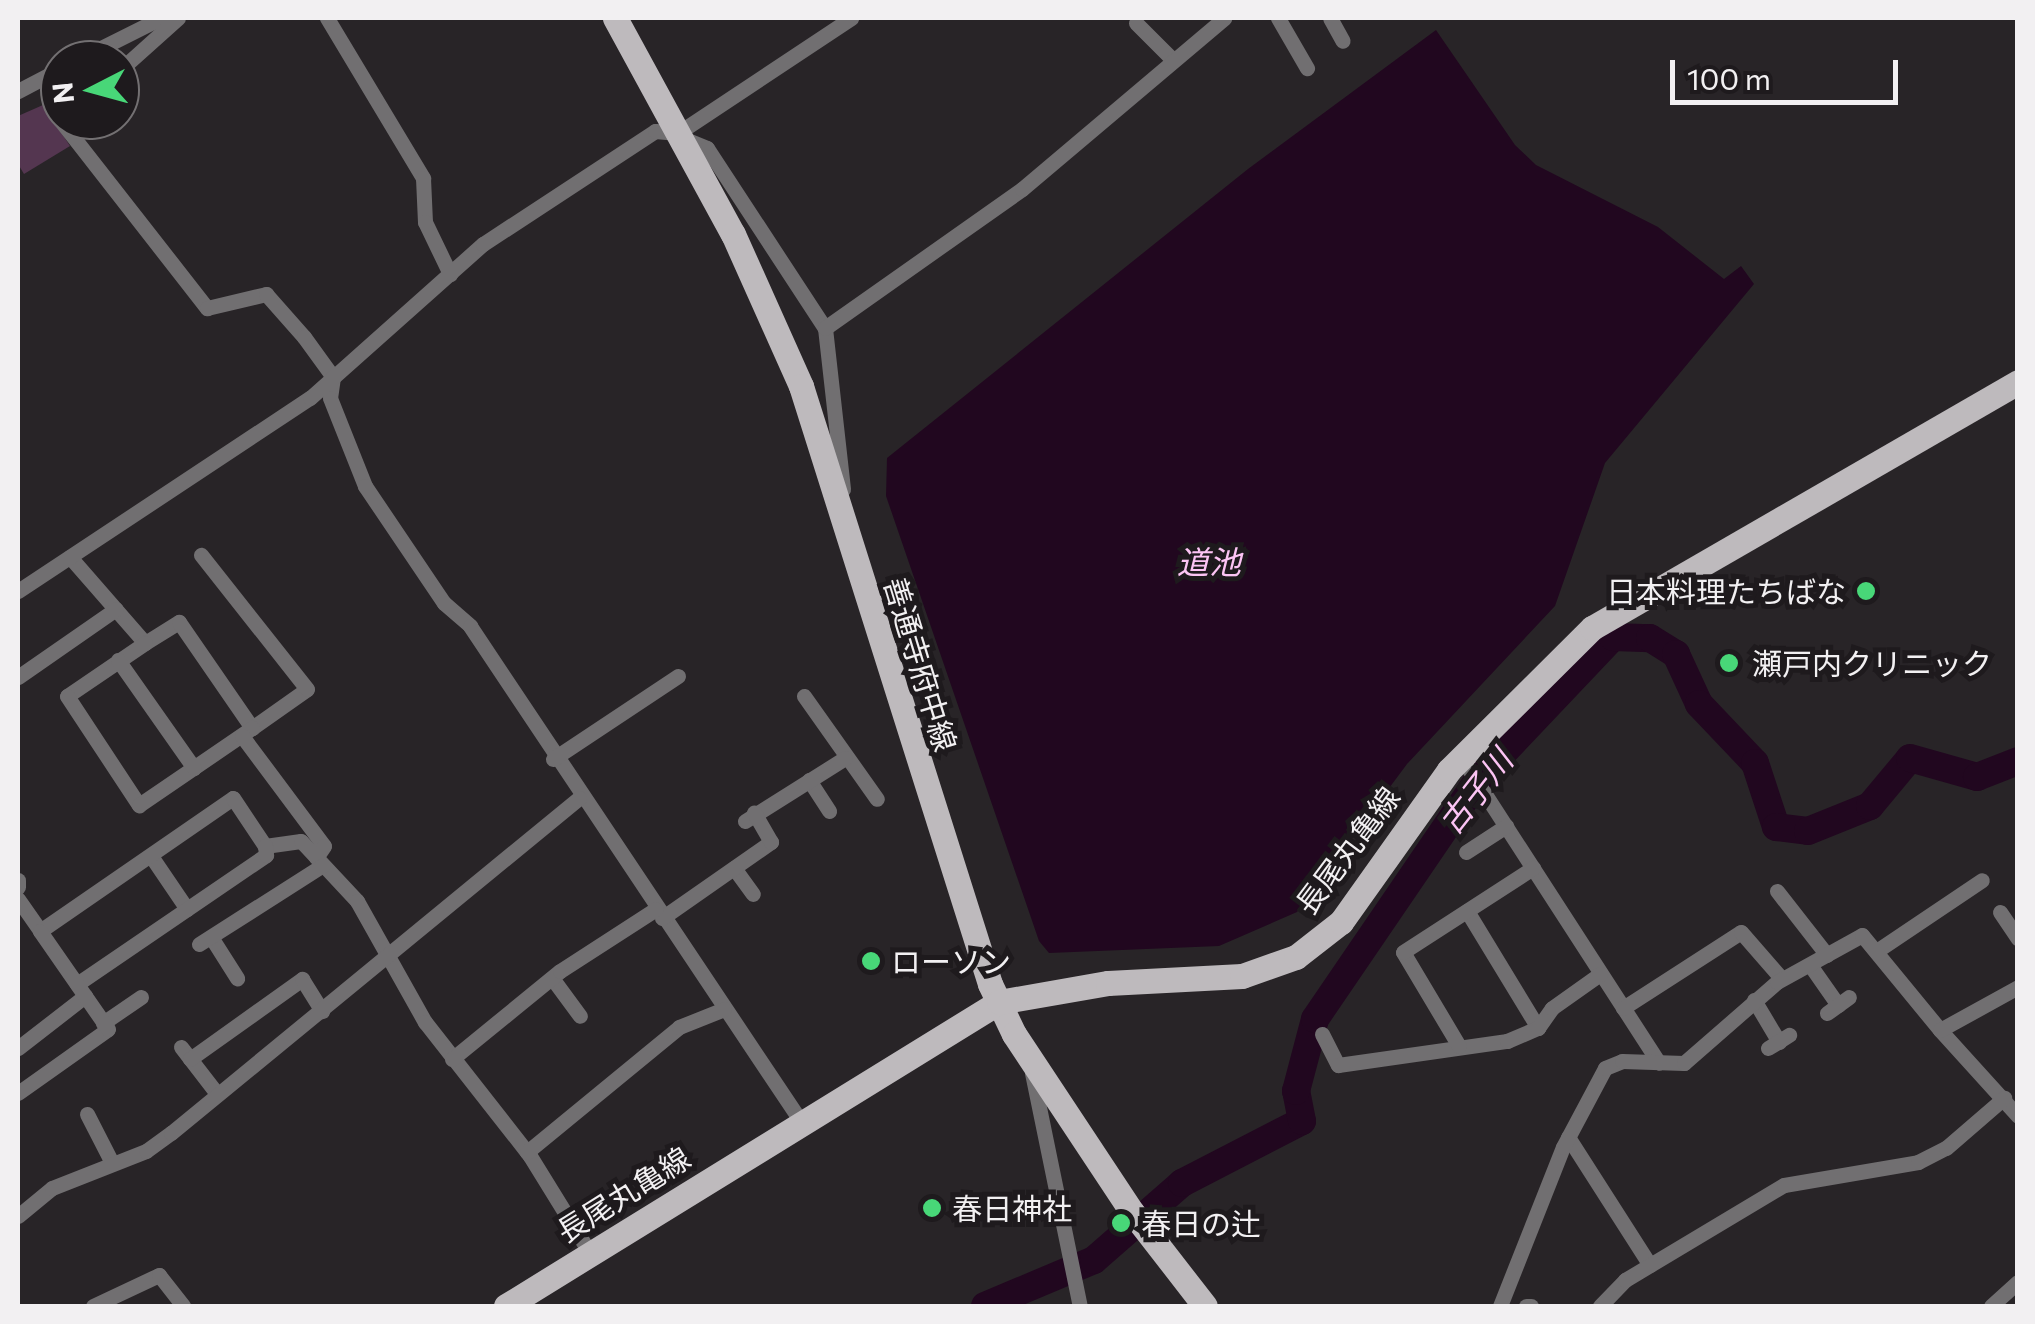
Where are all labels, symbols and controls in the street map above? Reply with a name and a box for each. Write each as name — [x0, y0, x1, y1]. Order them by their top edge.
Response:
north arrow — [40, 40, 140, 140]
scale bar — [1675, 40, 1902, 102]
text: 100 m — [1687, 59, 1771, 96]
text: N — [44, 81, 80, 105]
water label: 道池 — [1177, 542, 1241, 580]
street label: 善通寺府中線 — [877, 573, 965, 755]
place label: 日本料理たちばな — [1606, 573, 1846, 609]
marker: 日本料理たちばな — [1855, 580, 1877, 602]
place label: 瀬戸内クリニック — [1752, 645, 1992, 681]
marker: 瀬戸内クリニック — [1716, 650, 1742, 676]
water label: 古子川 — [1430, 741, 1520, 841]
street label: 長尾丸亀線 — [1287, 779, 1407, 921]
place label: ローソン — [891, 943, 1011, 979]
marker: ローソン — [860, 950, 882, 972]
street label: 長尾丸亀線 — [550, 1139, 696, 1249]
place label: 春日神社 — [952, 1190, 1072, 1226]
marker: 春日神社 — [921, 1197, 943, 1219]
place label: 春日の辻 — [1141, 1205, 1261, 1241]
marker: 春日の辻 — [1110, 1212, 1132, 1234]

